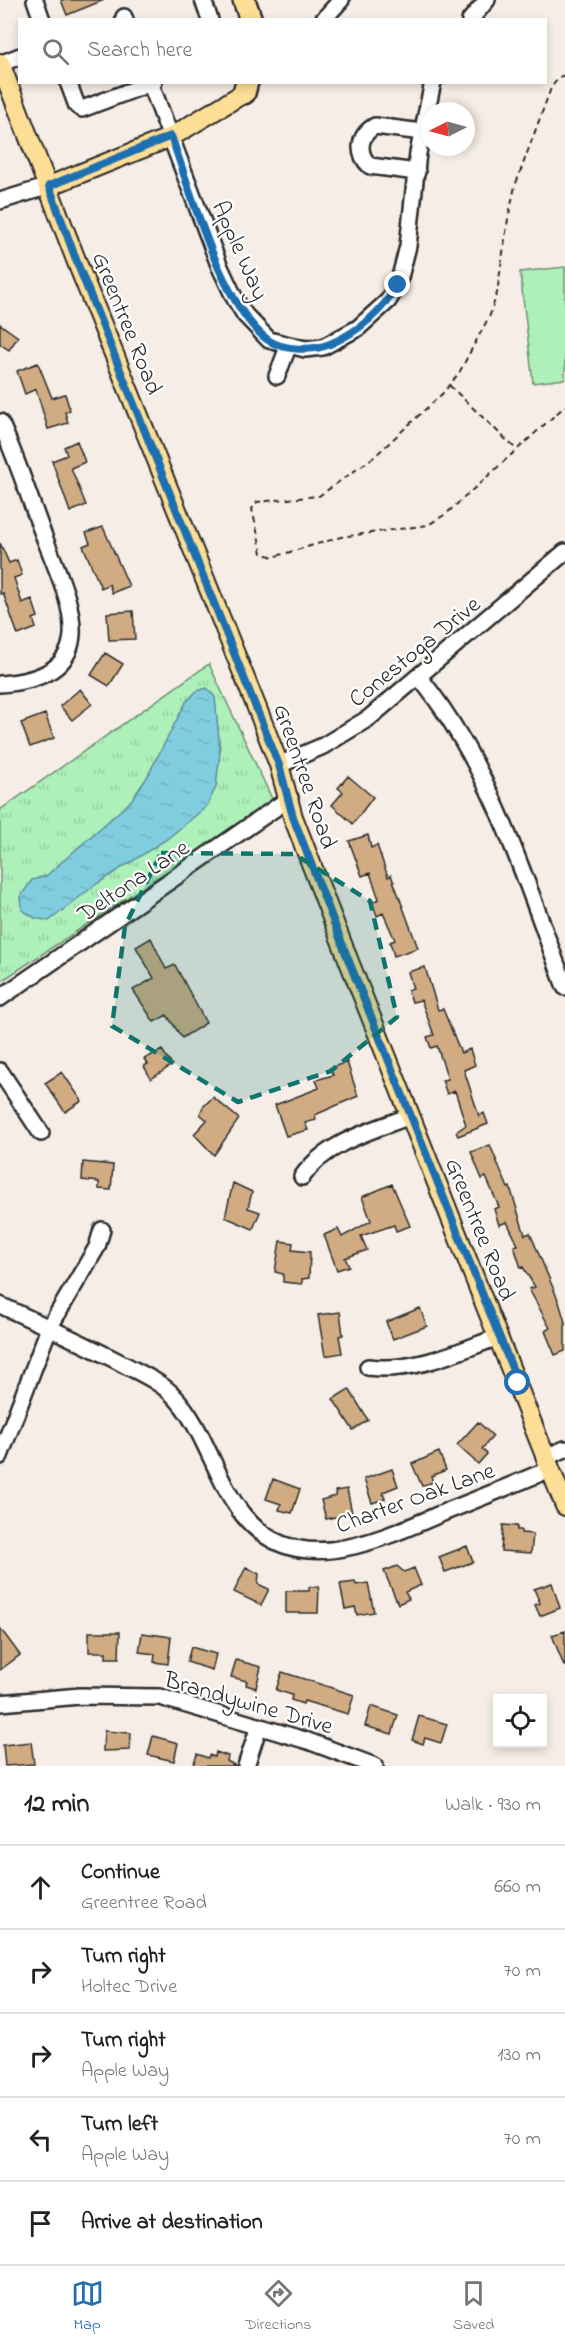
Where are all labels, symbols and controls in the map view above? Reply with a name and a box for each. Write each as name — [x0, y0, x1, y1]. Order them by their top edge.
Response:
search box — [18, 18, 547, 84]
icon: search — [39, 35, 72, 68]
text: Search here — [87, 35, 192, 67]
north arrow — [421, 102, 475, 156]
street label: Apple Way — [200, 196, 276, 307]
street label: Greentree Road — [81, 247, 170, 401]
route end — [384, 271, 410, 297]
street label: Conestoga Drive — [342, 589, 489, 717]
street label: Greentree Road — [263, 700, 345, 854]
street label: Deltona Lane — [71, 832, 198, 933]
street label: Greentree Road — [434, 1153, 523, 1307]
route start — [504, 1369, 530, 1395]
street label: Charter Oak Lane — [331, 1454, 500, 1544]
street label: Brandywine Drive — [159, 1663, 337, 1746]
map controls — [493, 1694, 547, 1748]
button: locate — [493, 1694, 547, 1748]
text: 12 min — [24, 1786, 89, 1824]
text: Walk · 930 m — [445, 1791, 541, 1820]
text: Continue — [81, 1857, 160, 1889]
icon: ahead — [24, 1871, 57, 1904]
text: 660 m — [494, 1873, 541, 1902]
text: Greentree Road — [81, 1889, 207, 1918]
text: Turn right — [81, 1941, 166, 1973]
icon: right — [24, 1955, 57, 1988]
text: 70 m — [504, 1957, 541, 1986]
text: Holtec Drive — [81, 1973, 177, 2002]
text: Turn right — [81, 2025, 166, 2057]
icon: right — [24, 2039, 57, 2072]
text: 130 m — [497, 2041, 541, 2070]
text: Apple Way — [81, 2057, 169, 2086]
text: Turn left — [81, 2109, 158, 2141]
icon: left — [24, 2123, 57, 2156]
text: 70 m — [504, 2125, 541, 2154]
text: Apple Way — [81, 2141, 169, 2170]
icon: arrive — [24, 2207, 57, 2240]
text: Arrive at destination — [81, 2207, 263, 2239]
tab: Map — [71, 2277, 104, 2337]
tab: Directions — [245, 2277, 311, 2337]
tab: Saved — [453, 2277, 494, 2337]

